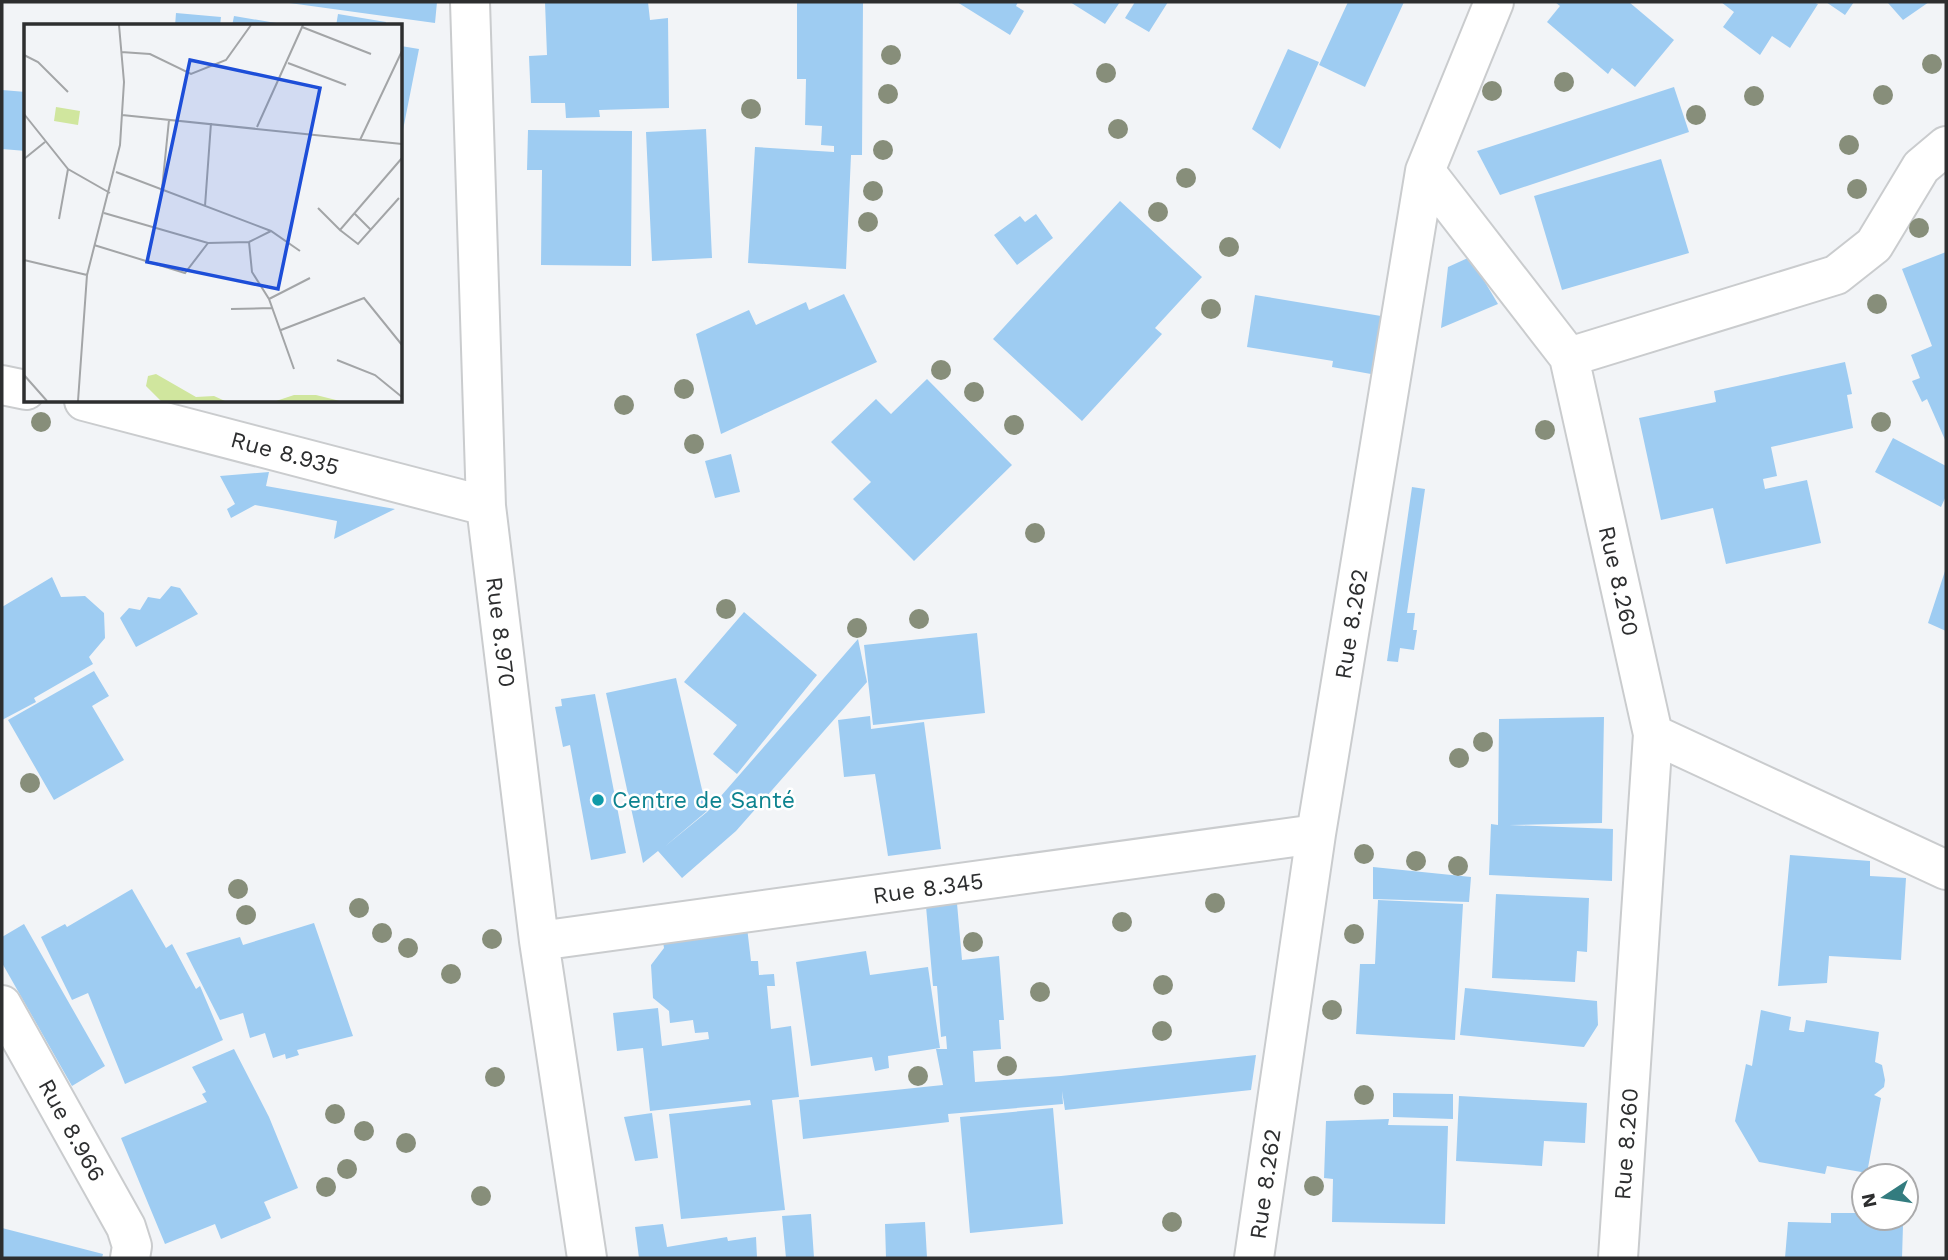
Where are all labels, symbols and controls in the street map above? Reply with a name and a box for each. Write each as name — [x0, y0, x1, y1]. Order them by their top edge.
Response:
inset map — [24, 24, 402, 402]
street label: Rue 8.935 — [228, 426, 342, 481]
street label: Rue 8.260 — [1593, 523, 1644, 639]
street label: Rue 8.262 — [1329, 567, 1374, 681]
street label: Rue 8.970 — [480, 575, 521, 689]
place label: Centre de Santé — [612, 787, 795, 814]
marker: Centre de Santé — [590, 792, 606, 808]
street label: Rue 8.345 — [871, 867, 985, 910]
street label: Rue 8.966 — [32, 1074, 111, 1186]
street label: Rue 8.260 — [1609, 1087, 1644, 1201]
street label: Rue 8.262 — [1244, 1127, 1287, 1241]
north arrow — [1850, 1162, 1920, 1232]
text: N — [1856, 1191, 1882, 1210]

